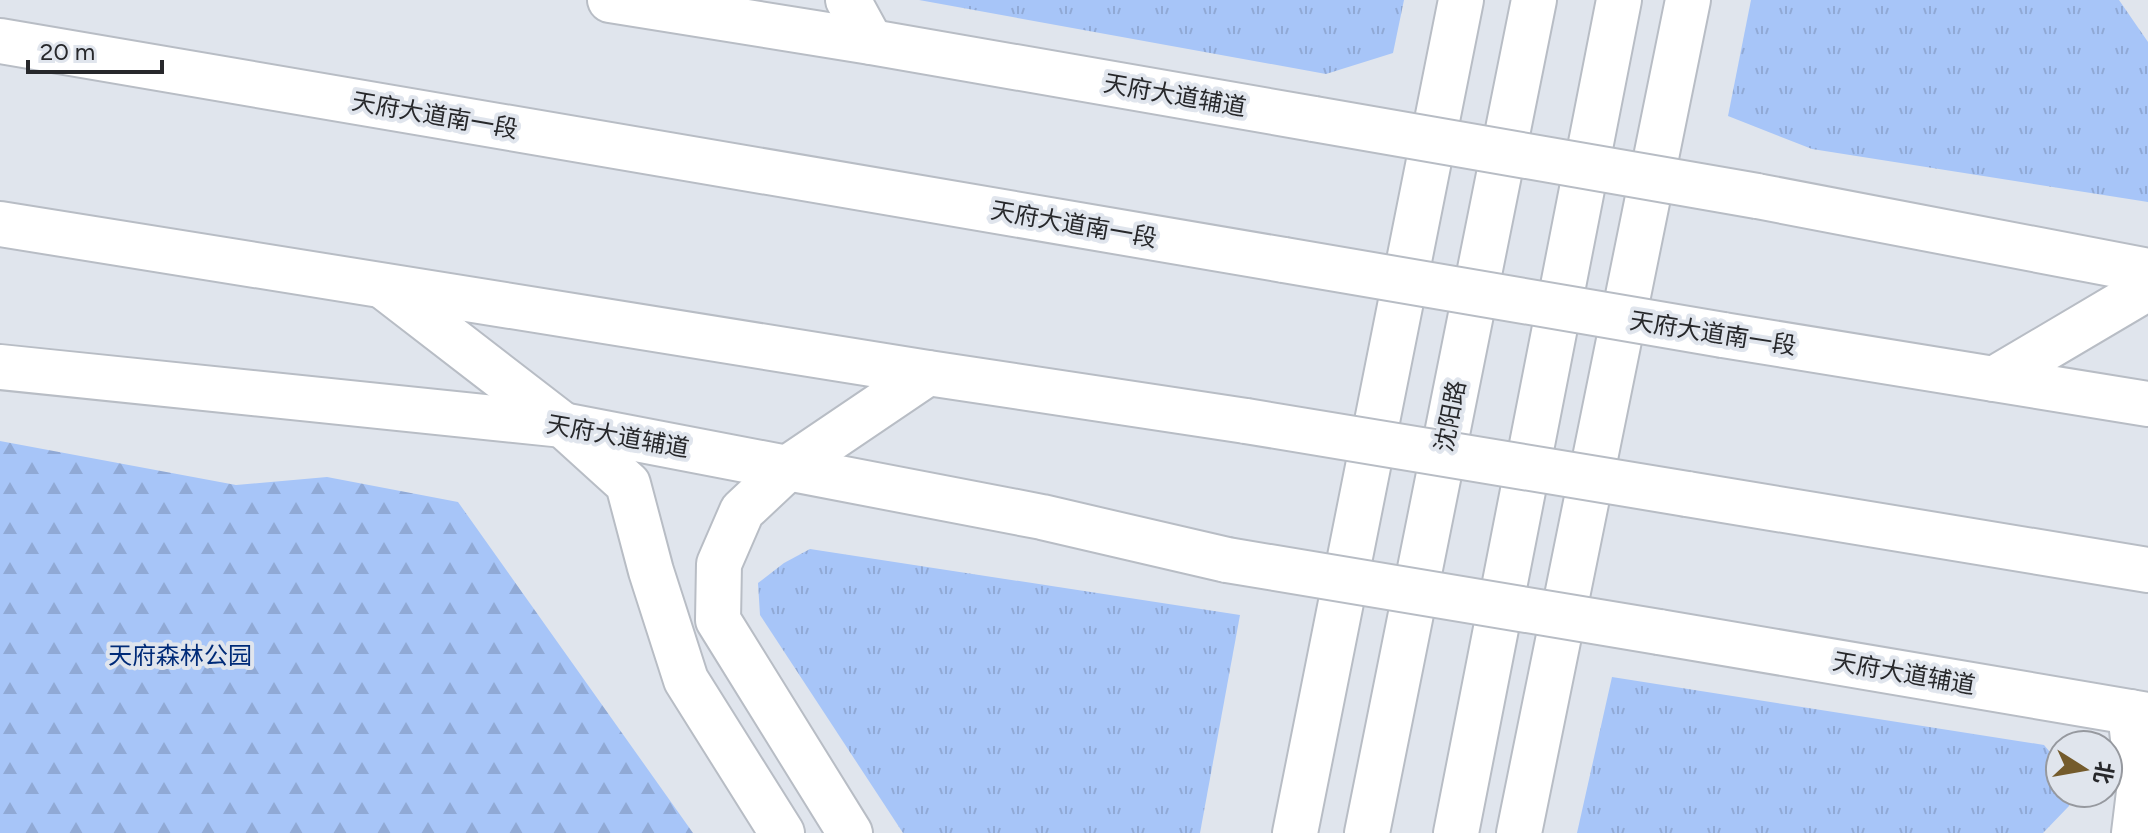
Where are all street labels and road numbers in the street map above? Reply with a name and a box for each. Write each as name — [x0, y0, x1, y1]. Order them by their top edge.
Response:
street label: 天府大道辅道 — [1102, 68, 1248, 122]
street label: 天府大道南一段 — [350, 86, 520, 144]
street label: 天府大道南一段 — [989, 195, 1159, 253]
street label: 天府大道南一段 — [1628, 306, 1798, 360]
street label: 沈阳路 — [1429, 378, 1471, 454]
street label: 天府大道辅道 — [545, 409, 691, 463]
street label: 天府大道辅道 — [1831, 646, 1977, 700]

